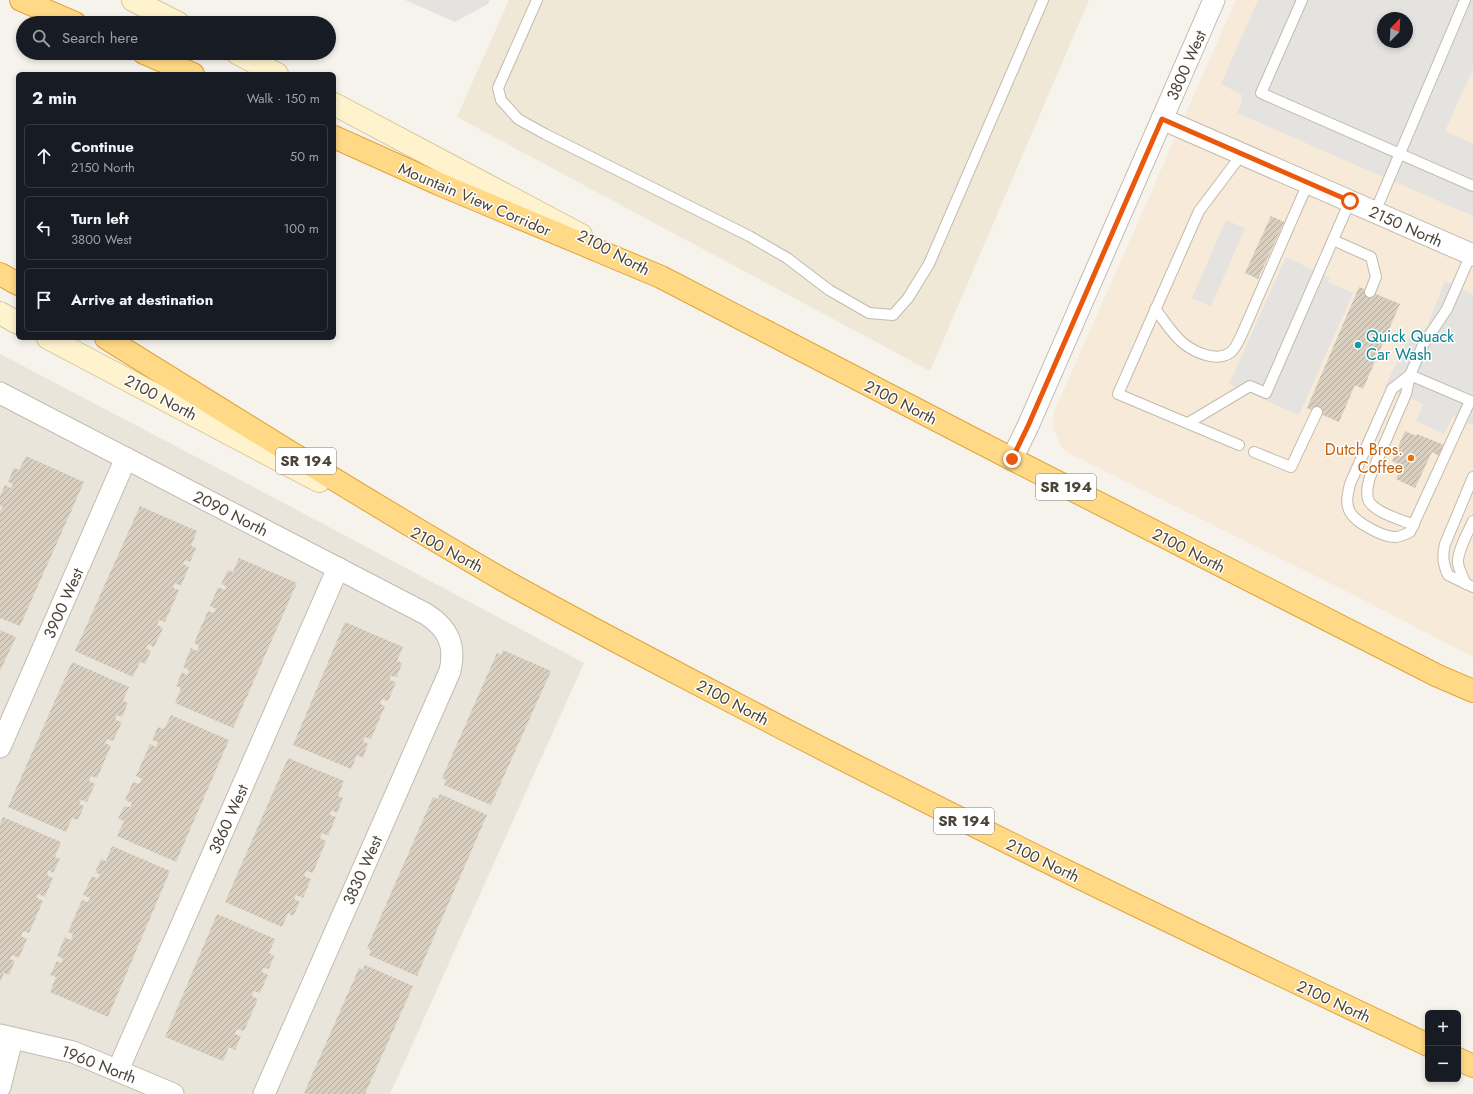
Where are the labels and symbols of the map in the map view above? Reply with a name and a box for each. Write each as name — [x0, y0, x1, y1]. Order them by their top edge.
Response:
north arrow — [1377, 12, 1413, 48]
street label: 3800 West — [1161, 26, 1212, 104]
street label: Mountain View Corridor — [395, 157, 555, 242]
route start — [1341, 192, 1359, 210]
street label: 2150 North — [1365, 200, 1446, 253]
street label: 2100 North — [573, 224, 654, 281]
place label: Quick Quack Car Wash — [1366, 325, 1455, 366]
marker: Quick Quack Car Wash — [1353, 340, 1363, 350]
street label: 2100 North — [120, 369, 201, 426]
street label: 2100 North — [860, 374, 941, 431]
place label: Dutch Bros. Coffee — [1325, 438, 1403, 479]
road number: SR 194 — [276, 448, 336, 474]
route end — [1003, 450, 1021, 468]
marker: Dutch Bros. Coffee — [1406, 453, 1416, 463]
road number: SR 194 — [1036, 474, 1096, 500]
street label: 2090 North — [189, 485, 272, 542]
street label: 2100 North — [406, 521, 487, 578]
street label: 2100 North — [1148, 522, 1229, 579]
street label: 3900 West — [38, 564, 89, 642]
street label: 2100 North — [692, 674, 773, 731]
street label: 3860 West — [203, 781, 254, 858]
road number: SR 194 — [934, 808, 994, 834]
street label: 3830 West — [337, 832, 388, 909]
street label: 2100 North — [1002, 833, 1083, 888]
street label: 2100 North — [1293, 974, 1375, 1029]
street label: 1960 North — [58, 1040, 140, 1089]

